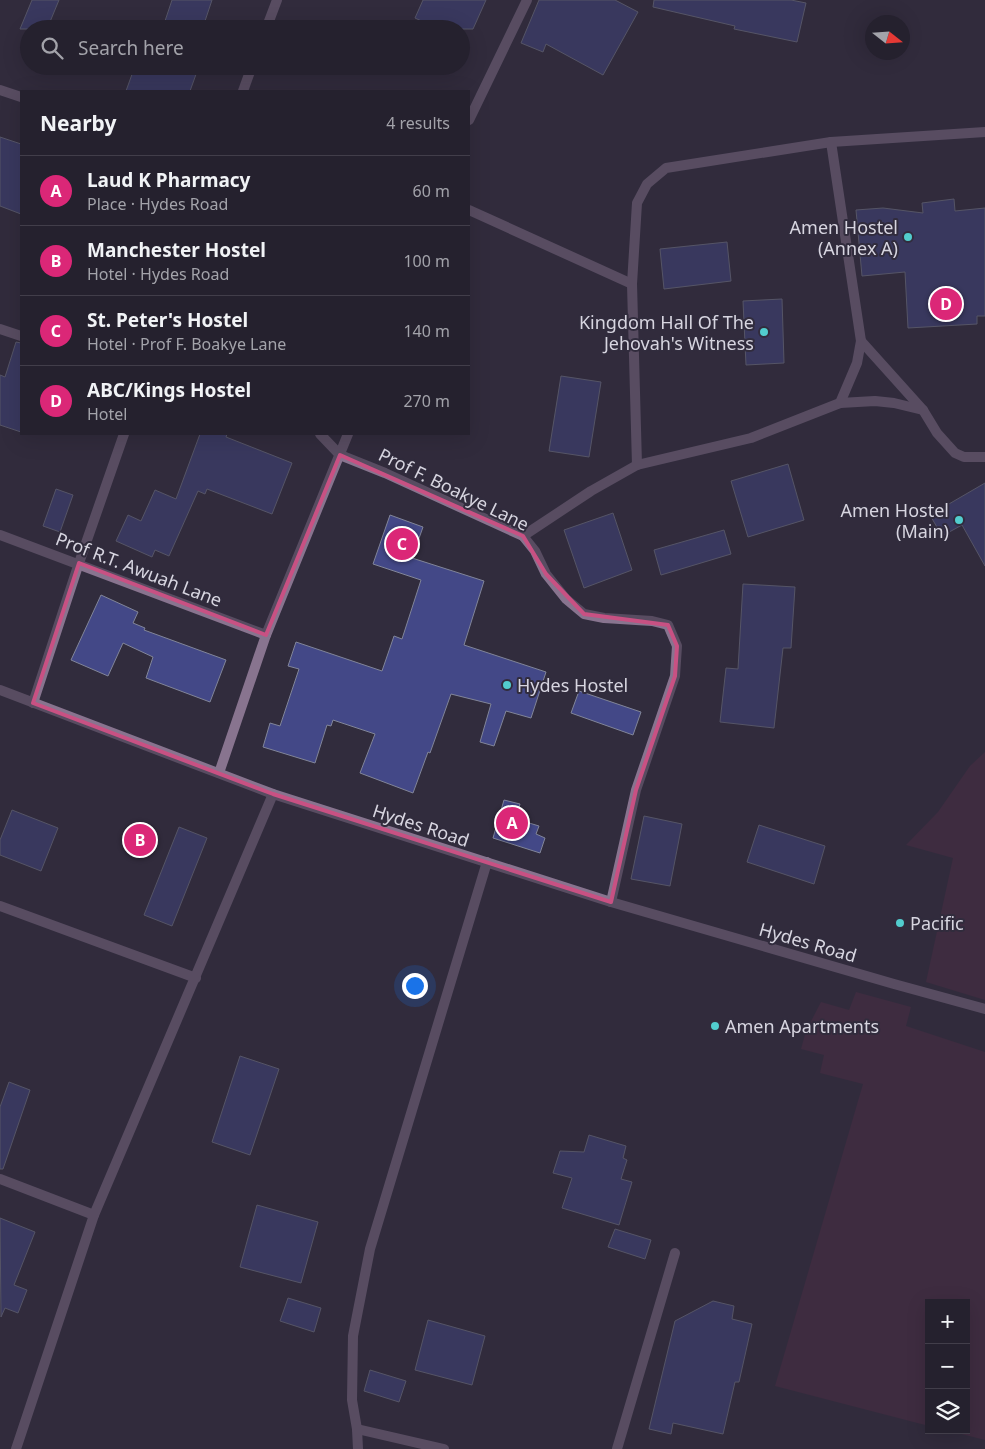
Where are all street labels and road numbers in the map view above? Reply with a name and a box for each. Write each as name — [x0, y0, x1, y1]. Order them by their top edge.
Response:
street label: Prof F. Boakye Lane — [375, 442, 533, 536]
street label: Prof R.T. Awuah Lane — [52, 526, 226, 612]
street label: Hydes Road — [370, 798, 472, 852]
street label: Hydes Road — [756, 917, 860, 967]

